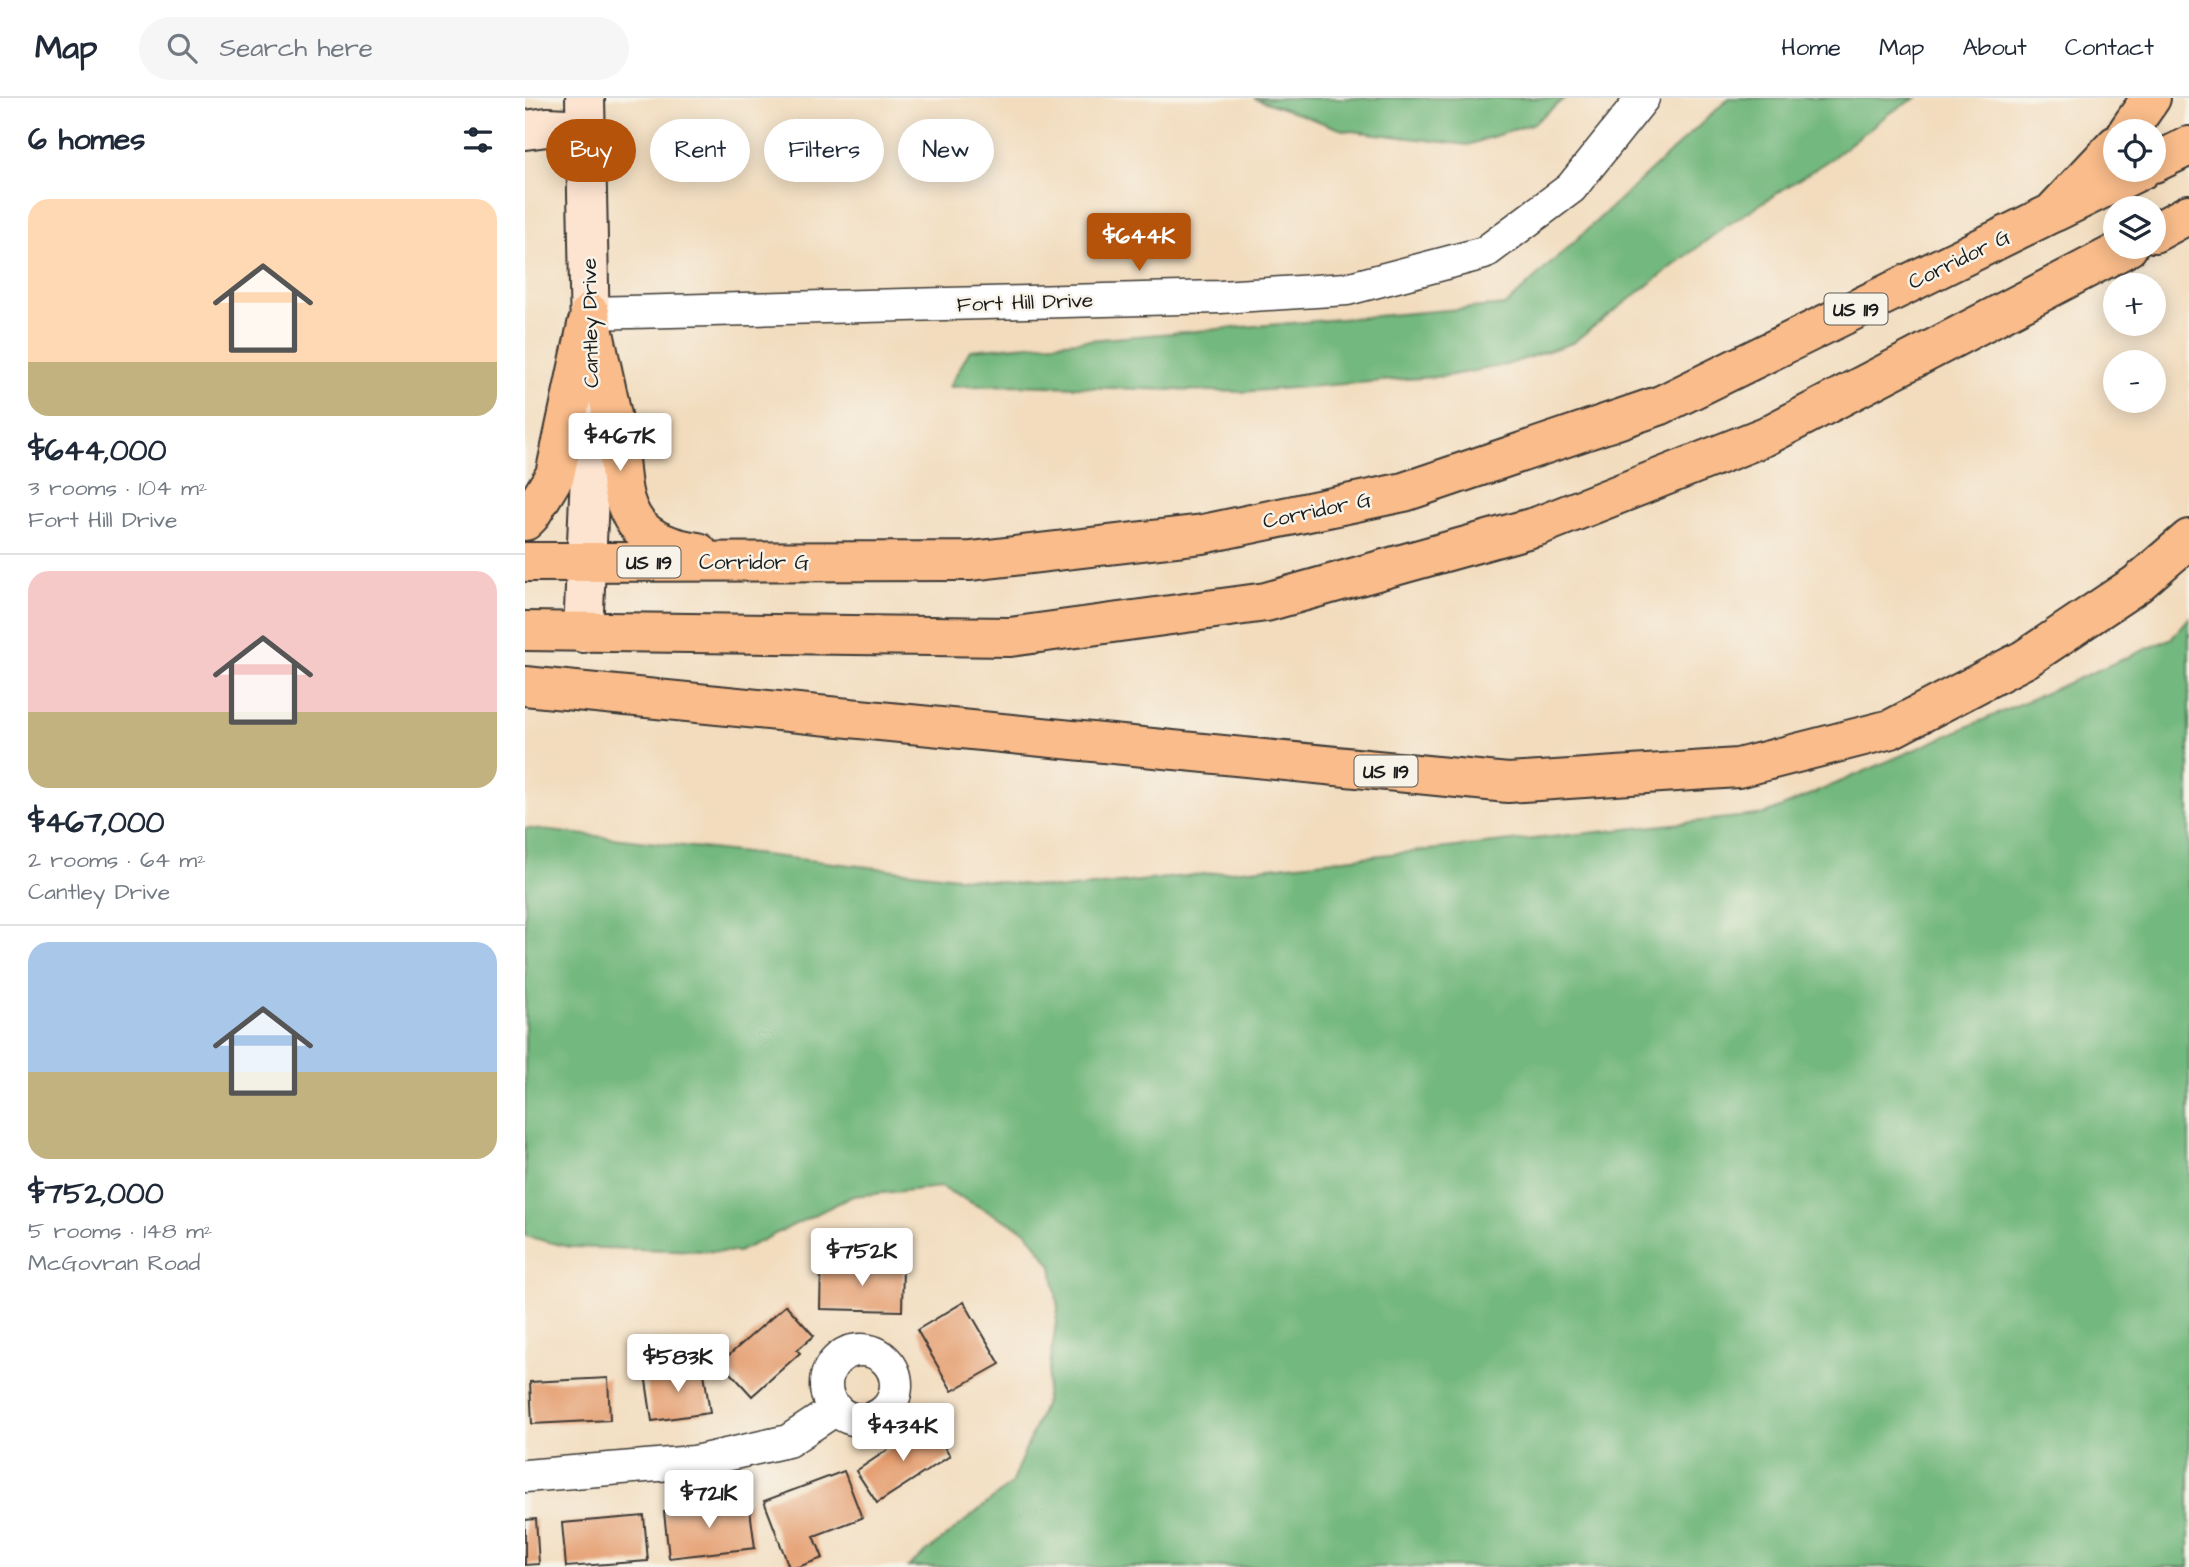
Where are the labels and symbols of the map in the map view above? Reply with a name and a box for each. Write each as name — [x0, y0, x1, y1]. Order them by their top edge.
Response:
pin: $644K — [1090, 214, 1188, 273]
street label: Corridor G — [1903, 222, 2015, 297]
street label: Cantley Drive — [575, 258, 608, 388]
street label: Fort Hill Drive — [956, 286, 1094, 319]
road number: US 119 — [1825, 294, 1887, 324]
pin: $467K — [571, 414, 669, 473]
street label: Corridor G — [1260, 485, 1374, 536]
road number: US 119 — [617, 547, 681, 578]
street label: Corridor G — [699, 548, 810, 577]
road number: US 119 — [1355, 756, 1417, 786]
pin: $752K — [813, 1228, 911, 1288]
pin: $583K — [629, 1334, 727, 1394]
pin: $434K — [854, 1404, 952, 1463]
pin: $721K — [660, 1470, 758, 1530]

